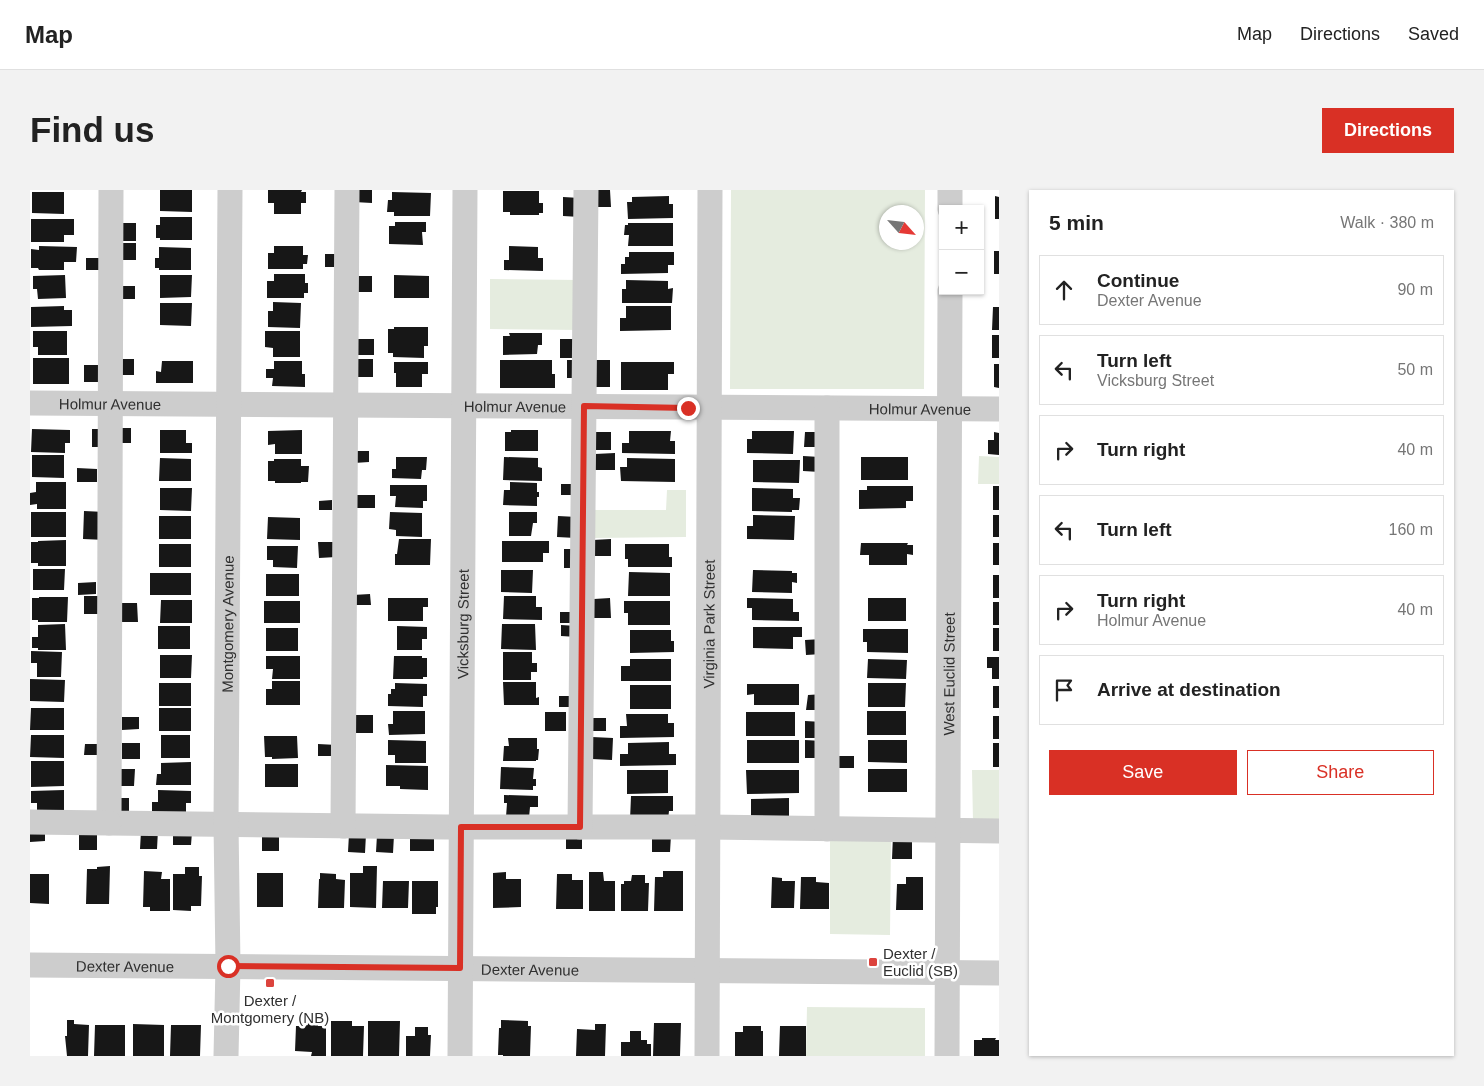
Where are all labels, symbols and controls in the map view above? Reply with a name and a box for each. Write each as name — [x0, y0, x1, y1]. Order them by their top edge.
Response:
text: Map — [25, 21, 73, 48]
text: Map — [1237, 24, 1272, 44]
text: Directions — [1300, 24, 1380, 44]
text: Saved — [1408, 24, 1459, 44]
button: Directions — [1322, 108, 1454, 153]
text: Find us — [30, 110, 154, 149]
north arrow — [879, 205, 924, 250]
map controls — [939, 205, 984, 295]
button: + — [939, 205, 984, 250]
text: 5 min — [1049, 211, 1104, 234]
text: Walk · 380 m — [1340, 214, 1434, 231]
button: − — [939, 250, 984, 295]
text: Continue — [1097, 270, 1179, 291]
icon: ahead — [1050, 276, 1078, 304]
text: 90 m — [1397, 281, 1433, 298]
text: Dexter Avenue — [1097, 292, 1202, 309]
text: Turn left — [1097, 350, 1172, 371]
icon: left — [1050, 356, 1078, 384]
text: 50 m — [1397, 361, 1433, 378]
text: Vicksburg Street — [1097, 372, 1214, 389]
street label: Holmur Avenue — [59, 395, 161, 412]
street label: Holmur Avenue — [464, 397, 566, 415]
route end — [677, 397, 700, 420]
street label: Holmur Avenue — [869, 400, 971, 417]
icon: right — [1050, 436, 1078, 464]
text: Turn right — [1097, 439, 1185, 460]
text: 40 m — [1397, 441, 1433, 458]
icon: left — [1050, 516, 1078, 544]
text: Turn left — [1097, 519, 1172, 540]
text: 160 m — [1389, 521, 1433, 538]
street label: Montgomery Avenue — [218, 555, 236, 693]
street label: Virginia Park Street — [700, 559, 717, 689]
street label: Vicksburg Street — [454, 568, 471, 679]
text: Turn right — [1097, 590, 1185, 611]
icon: right — [1050, 596, 1078, 624]
text: 40 m — [1397, 601, 1433, 618]
street label: West Euclid Street — [940, 612, 957, 736]
text: Holmur Avenue — [1097, 612, 1206, 629]
icon: arrive — [1050, 676, 1078, 704]
text: Arrive at destination — [1097, 679, 1281, 700]
button: Save — [1049, 750, 1237, 795]
button: Share — [1247, 750, 1434, 795]
place label: Dexter / Euclid (SB) — [883, 945, 958, 979]
route start — [217, 955, 240, 978]
marker: Dexter / Euclid (SB) — [867, 956, 879, 968]
street label: Dexter Avenue — [76, 957, 174, 975]
street label: Dexter Avenue — [481, 960, 579, 978]
marker: Dexter / Montgomery (NB) — [264, 977, 276, 989]
place label: Dexter / Montgomery (NB) — [211, 992, 329, 1026]

